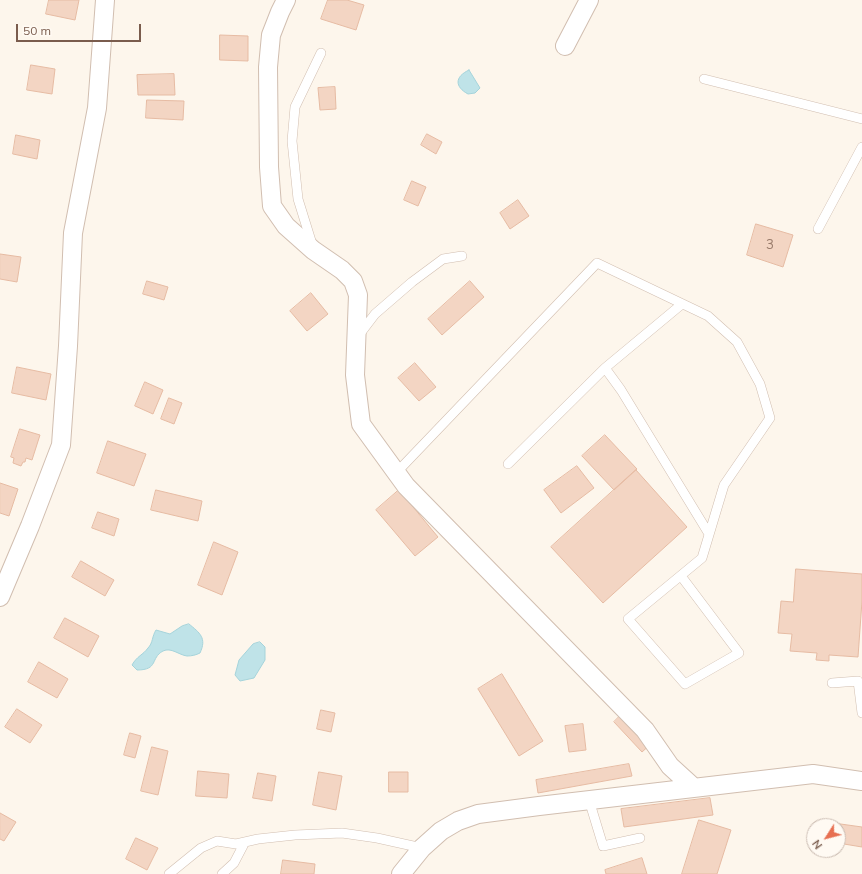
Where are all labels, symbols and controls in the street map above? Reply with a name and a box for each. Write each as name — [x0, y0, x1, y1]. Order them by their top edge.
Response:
scale bar — [18, 16, 143, 42]
text: 50 m — [23, 23, 51, 38]
house number: 3 — [766, 237, 774, 253]
north arrow — [806, 818, 846, 858]
text: N — [809, 837, 825, 852]

